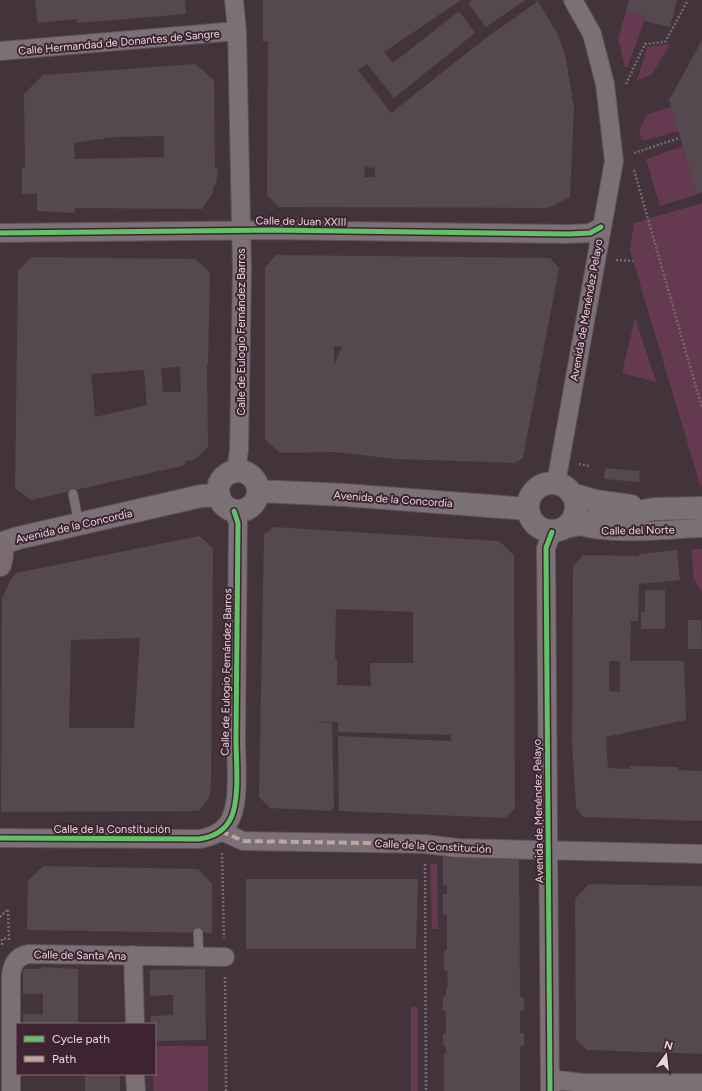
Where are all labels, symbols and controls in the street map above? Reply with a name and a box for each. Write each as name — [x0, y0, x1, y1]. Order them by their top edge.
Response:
street label: Calle Hermandad de Donantes de Sangre — [18, 27, 220, 58]
street label: Calle de Juan XXIII — [255, 214, 347, 229]
street label: Avenida de Menéndez Pelayo — [568, 238, 605, 382]
street label: Calle de Eulogio Fernández Barros — [235, 248, 248, 416]
street label: Avenida de la Concordia — [333, 489, 453, 510]
street label: Avenida de la Concordia — [14, 507, 134, 546]
street label: Calle del Norte — [601, 523, 675, 538]
street label: Calle de Eulogio Fernández Barros — [219, 588, 234, 756]
street label: Avenida de Menéndez Pelayo — [531, 739, 546, 883]
street label: Calle de la Constitución — [54, 823, 170, 836]
street label: Calle de la Constitución — [374, 837, 492, 856]
street label: Calle de Santa Ana — [34, 948, 126, 963]
legend — [16, 1023, 156, 1075]
text: Cycle path — [52, 1032, 110, 1046]
north arrow — [646, 1035, 686, 1075]
text: N — [663, 1038, 674, 1053]
text: Path — [52, 1052, 76, 1066]

